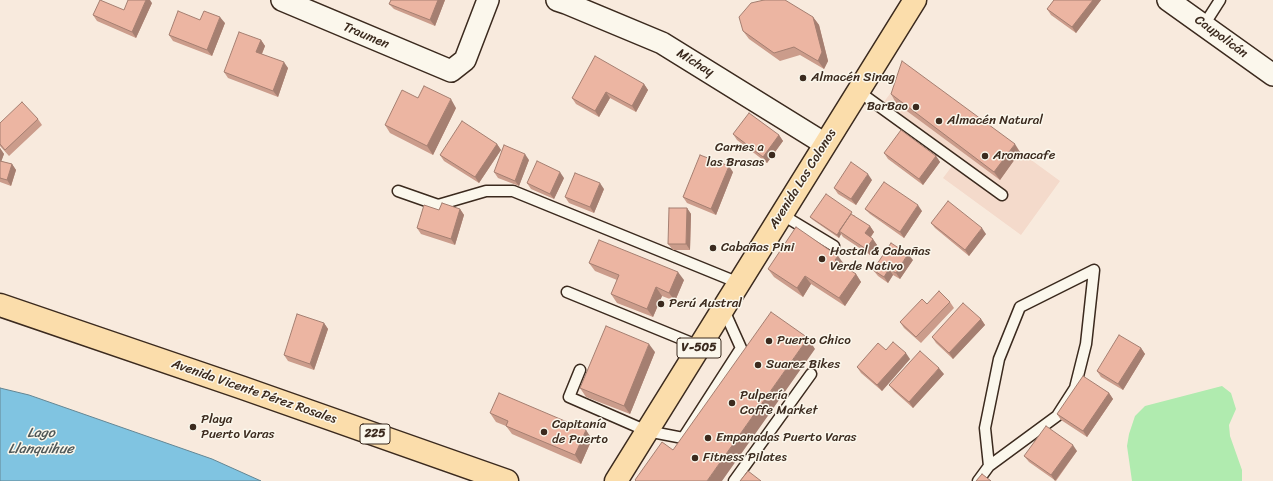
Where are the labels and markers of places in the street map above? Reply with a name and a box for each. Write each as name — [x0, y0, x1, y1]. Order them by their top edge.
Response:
place label: Almacén Sinag — [811, 70, 895, 86]
marker: Almacén Sinag — [798, 73, 808, 83]
place label: BarBao — [867, 99, 908, 115]
marker: BarBao — [911, 102, 921, 112]
place label: Almacén Natural — [947, 113, 1043, 129]
marker: Almacén Natural — [934, 116, 944, 126]
place label: Carnes a las Brasas — [707, 140, 764, 171]
place label: Aromacafe — [993, 148, 1055, 164]
marker: Carnes a las Brasas — [767, 150, 777, 160]
marker: Aromacafe — [980, 151, 990, 161]
place label: Cabañas Pini — [721, 240, 794, 256]
marker: Cabañas Pini — [708, 243, 718, 253]
place label: Hostal & Cabañas Verde Nativo — [830, 244, 931, 275]
marker: Hostal & Cabañas Verde Nativo — [817, 254, 827, 264]
place label: Perú Austral — [669, 296, 742, 312]
marker: Perú Austral — [656, 299, 666, 309]
place label: Puerto Chico — [777, 333, 851, 349]
marker: Puerto Chico — [764, 336, 774, 346]
place label: Suarez Bikes — [766, 357, 840, 373]
marker: Suarez Bikes — [753, 360, 763, 370]
place label: Pulpería Coffe Market — [740, 388, 818, 419]
marker: Pulpería Coffe Market — [727, 398, 737, 408]
place label: Playa Puerto Varas — [201, 412, 275, 443]
place label: Capitanía de Puerto — [552, 417, 608, 448]
marker: Playa Puerto Varas — [188, 422, 198, 432]
marker: Capitanía de Puerto — [539, 427, 549, 437]
place label: Empanadas Puerto Varas — [716, 430, 856, 446]
marker: Empanadas Puerto Varas — [703, 433, 713, 443]
place label: Fitness Pilates — [703, 450, 787, 466]
marker: Fitness Pilates — [690, 453, 700, 463]

